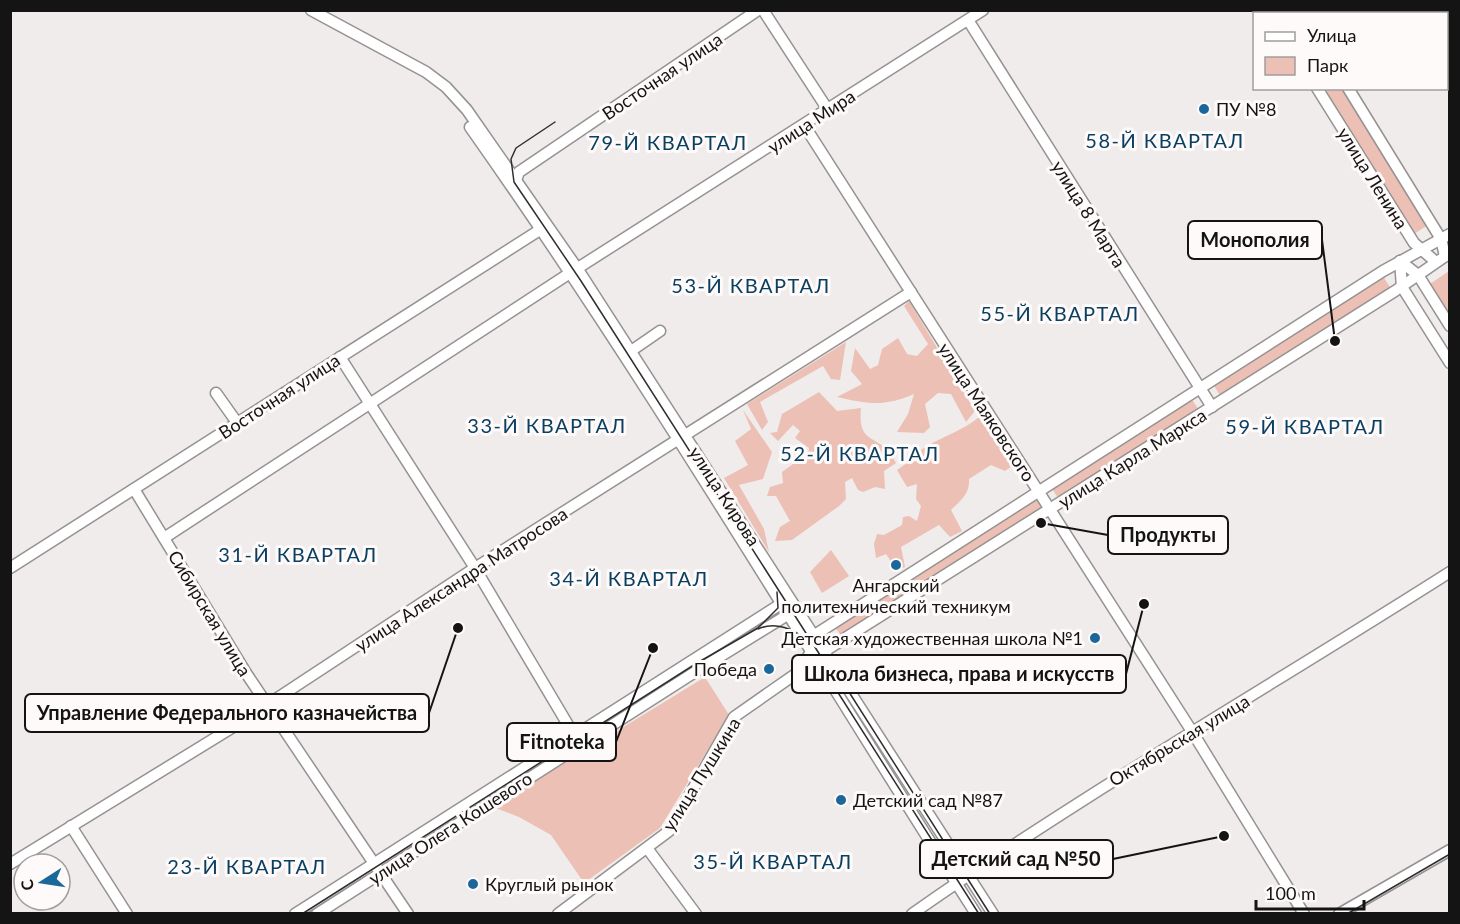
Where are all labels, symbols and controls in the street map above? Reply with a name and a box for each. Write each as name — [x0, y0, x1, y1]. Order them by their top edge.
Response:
legend — [1253, 12, 1448, 90]
text: Улица — [1307, 24, 1357, 46]
street label: Восточная улица — [598, 28, 726, 124]
text: Парк — [1307, 54, 1349, 76]
street label: улица Мира — [763, 85, 859, 157]
place label: ПУ №8 — [1216, 98, 1276, 120]
marker: ПУ №8 — [1197, 102, 1211, 116]
street label: улица Ленина — [1333, 123, 1413, 233]
district label: 58-Й КВАРТАЛ — [1085, 128, 1245, 152]
district label: 79-Й КВАРТАЛ — [588, 130, 748, 154]
street label: улица 8 Марта — [1047, 156, 1131, 272]
callout: Монополия — [1188, 221, 1322, 259]
text: Монополия — [1200, 227, 1310, 251]
district label: 53-Й КВАРТАЛ — [671, 273, 831, 297]
district label: 55-Й КВАРТАЛ — [980, 301, 1140, 325]
street label: улица Маяковского — [934, 338, 1040, 486]
street label: Восточная улица — [214, 349, 344, 443]
street label: улица Карла Маркса — [1054, 403, 1210, 513]
district label: 33-Й КВАРТАЛ — [467, 413, 627, 437]
district label: 59-Й КВАРТАЛ — [1225, 414, 1385, 438]
district label: 52-Й КВАРТАЛ — [780, 441, 940, 465]
street label: улица Кирова — [685, 442, 765, 550]
street label: улица Александра Матросова — [351, 502, 571, 656]
callout: Продукты — [1108, 516, 1228, 554]
text: Продукты — [1120, 522, 1216, 546]
district label: 31-Й КВАРТАЛ — [218, 542, 378, 566]
street label: Сибирская улица — [164, 546, 256, 680]
marker: Ангарский политехнический техникум — [889, 558, 903, 572]
district label: 34-Й КВАРТАЛ — [549, 566, 709, 590]
place label: Ангарский политехнический техникум — [781, 574, 1011, 617]
place label: Детская художественная школа №1 — [782, 627, 1083, 649]
marker: Детская художественная школа №1 — [1088, 631, 1102, 645]
callout: Школа бизнеса, права и искусств — [792, 655, 1126, 693]
place label: Победа — [694, 658, 757, 680]
text: Школа бизнеса, права и искусств — [804, 661, 1114, 685]
marker: Победа — [762, 662, 776, 676]
street label: Октябрьская улица — [1105, 689, 1253, 791]
callout: Управление Федерального казначейства — [25, 694, 429, 732]
text: Управление Федерального казначейства — [36, 700, 417, 724]
street label: улица Пушкина — [657, 713, 745, 835]
callout: Fitnoteka — [507, 723, 616, 761]
text: Fitnoteka — [519, 729, 605, 753]
street label: улица Олега Кошевого — [364, 767, 536, 889]
place label: Детский сад №87 — [853, 789, 1003, 811]
marker: Детский сад №87 — [834, 793, 848, 807]
callout: Детский сад №50 — [920, 840, 1113, 878]
text: Детский сад №50 — [932, 846, 1101, 870]
district label: 35-Й КВАРТАЛ — [693, 849, 853, 873]
north arrow — [12, 852, 72, 912]
district label: 23-Й КВАРТАЛ — [167, 854, 327, 878]
place label: Круглый рынок — [485, 873, 614, 895]
scale bar — [1256, 873, 1364, 911]
marker: Круглый рынок — [466, 877, 480, 891]
text: С — [16, 878, 37, 892]
text: 100 m — [1265, 882, 1316, 904]

